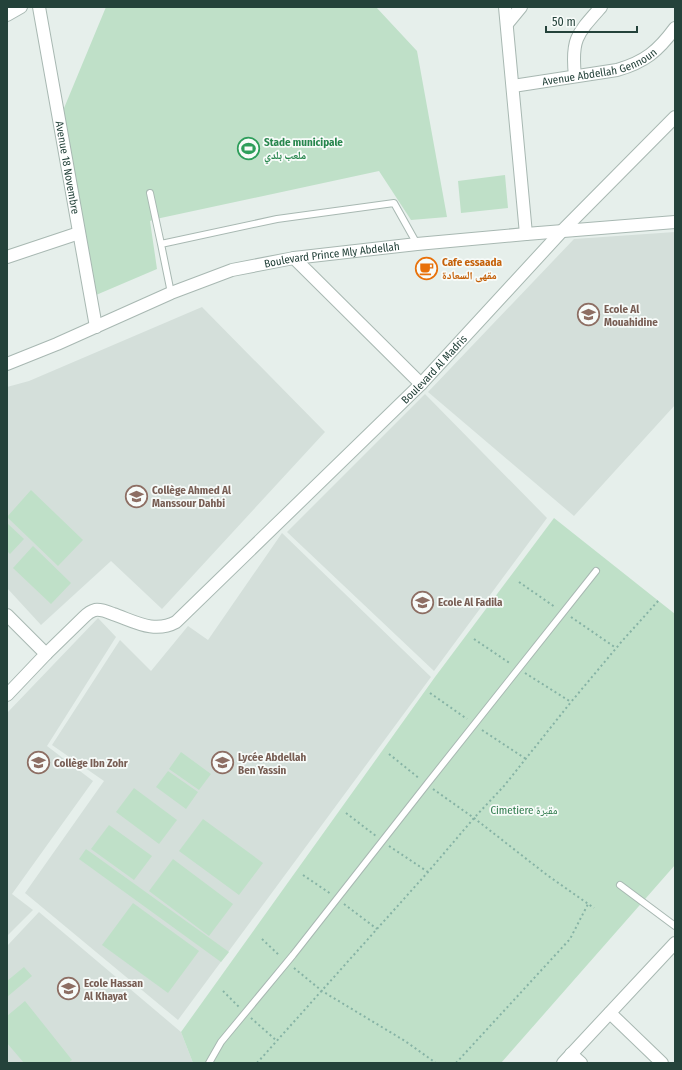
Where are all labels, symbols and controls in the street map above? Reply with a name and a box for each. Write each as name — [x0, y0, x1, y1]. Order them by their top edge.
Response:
scale bar — [546, 8, 637, 34]
text: 50 m — [552, 15, 576, 29]
street label: Avenue Abdellah Gennoun — [541, 46, 659, 88]
street label: Avenue 18 Novembre — [53, 120, 82, 215]
sports icon: Stade municipale ملعب بلدي — [235, 135, 261, 161]
place label: Stade municipale ملعب بلدي — [264, 136, 343, 163]
street label: Boulevard Prince Mly Abdellah — [263, 240, 400, 270]
cafe icon: Cafe essaada مقهى السعادة — [414, 255, 440, 281]
place label: Cafe essaada مقهى السعادة — [442, 256, 502, 283]
school or university icon: Ecole Al Mouahidine — [575, 302, 601, 328]
place label: Ecole Al Mouahidine — [604, 303, 658, 329]
street label: Boulevard Al Madris — [398, 332, 470, 406]
school or university icon: Collège Ahmed Al Manssour Dahbi — [123, 483, 149, 509]
place label: Collège Ahmed Al Manssour Dahbi — [152, 484, 232, 510]
school or university icon: Ecole Al Fadila — [410, 589, 436, 615]
place label: Ecole Al Fadila — [438, 596, 503, 609]
school or university icon: Collège Ibn Zohr — [25, 750, 51, 776]
school or university icon: Lycée Abdellah Ben Yassin — [210, 750, 236, 776]
place label: Lycée Abdellah Ben Yassin — [238, 751, 306, 777]
place label: Collège Ibn Zohr — [54, 757, 129, 770]
park label: Cimetiere مقبرة — [490, 804, 558, 817]
school or university icon: Ecole Hassan Al Khayat — [56, 976, 82, 1002]
place label: Ecole Hassan Al Khayat — [83, 977, 143, 1003]

